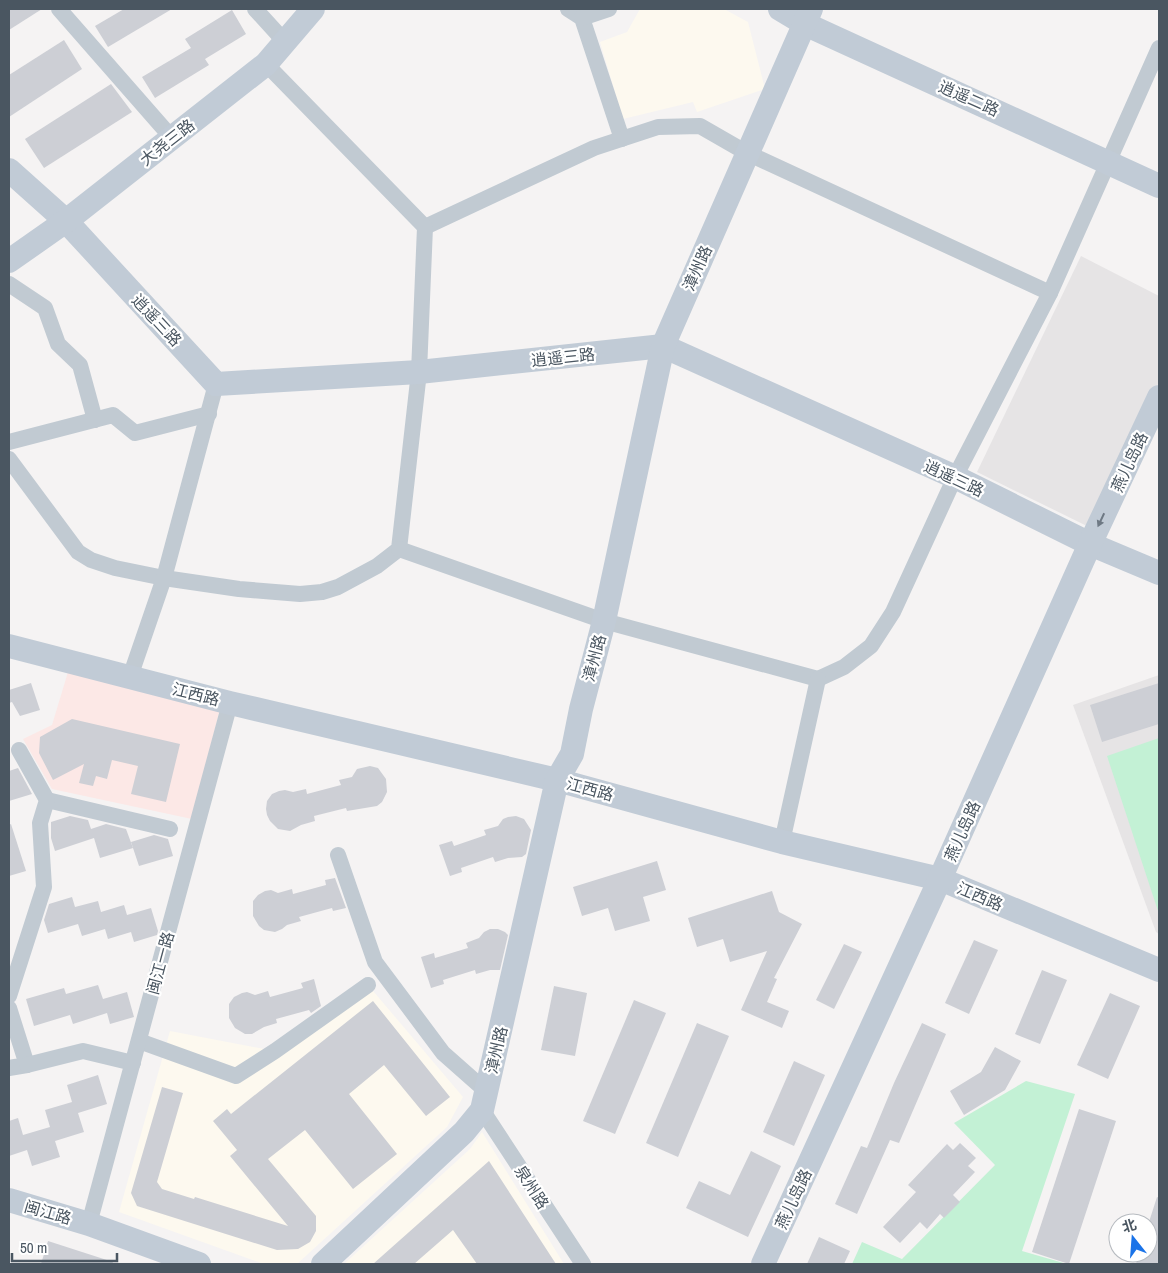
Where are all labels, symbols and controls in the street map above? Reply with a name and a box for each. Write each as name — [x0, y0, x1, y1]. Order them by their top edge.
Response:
street label: 逍遥二路 — [935, 75, 1003, 121]
street label: 大尧三路 — [135, 114, 199, 170]
street label: 漳州路 — [677, 242, 717, 294]
street label: 逍遥三路 — [127, 289, 187, 351]
street label: 逍遥三路 — [530, 343, 596, 371]
street label: 燕儿岛路 — [1106, 428, 1152, 496]
street label: 逍遥三路 — [920, 455, 988, 501]
one-way arrow — [1097, 513, 1105, 527]
street label: 漳州路 — [577, 632, 611, 684]
street label: 江西路 — [170, 678, 222, 710]
street label: 江西路 — [564, 772, 616, 806]
street label: 燕儿岛路 — [939, 797, 985, 865]
street label: 江西路 — [954, 876, 1006, 916]
street label: 闽江一路 — [141, 929, 179, 997]
street label: 漳州路 — [480, 1024, 512, 1076]
street label: 泉州路 — [510, 1161, 554, 1213]
street label: 燕儿岛路 — [770, 1165, 816, 1233]
street label: 闽江路 — [22, 1195, 74, 1229]
north arrow — [1108, 1213, 1158, 1263]
text: 北 — [1120, 1215, 1139, 1236]
scale bar — [12, 1230, 118, 1262]
text: 50 m — [20, 1237, 47, 1258]

